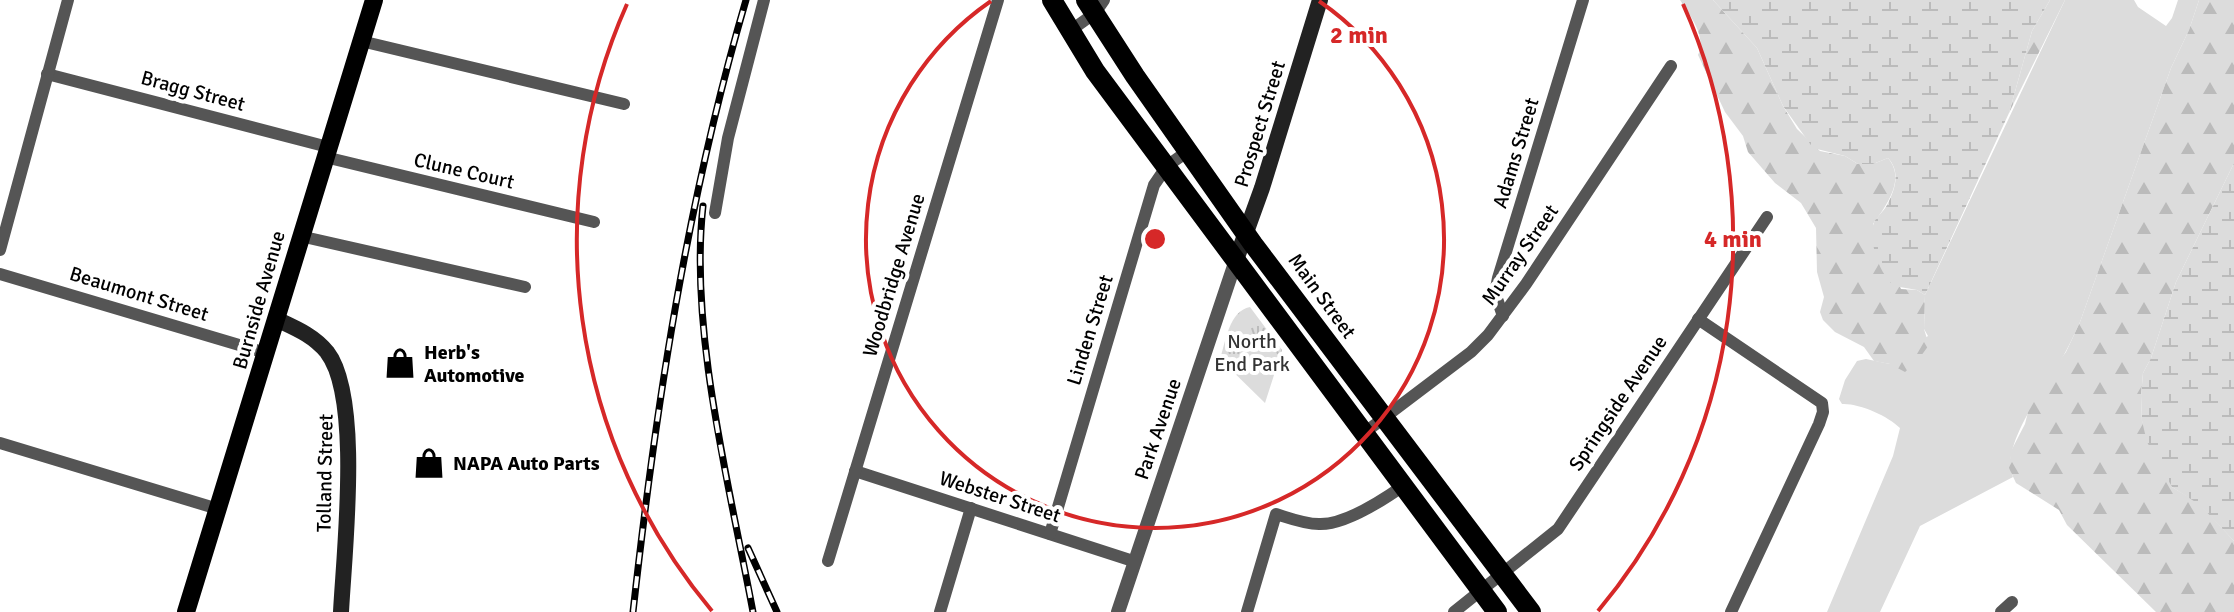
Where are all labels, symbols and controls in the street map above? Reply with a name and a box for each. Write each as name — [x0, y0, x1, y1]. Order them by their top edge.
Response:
text: 2 min — [1330, 20, 1388, 50]
street label: Prospect Street — [1229, 58, 1291, 190]
street label: Bragg Street — [138, 65, 248, 117]
street label: Adams Street — [1487, 95, 1545, 211]
street label: Clune Court — [411, 147, 517, 195]
street label: Woodbridge Avenue — [857, 190, 931, 360]
street label: Murray Street — [1476, 200, 1564, 310]
text: 4 min — [1704, 224, 1762, 254]
centre of rings — [1141, 225, 1169, 253]
street label: Burnside Avenue — [227, 228, 291, 372]
street label: Main Street — [1283, 249, 1361, 343]
street label: Beaumont Street — [67, 261, 211, 327]
street label: Linden Street — [1061, 272, 1119, 388]
park label: North End Park — [1214, 329, 1290, 377]
street label: Springside Avenue — [1563, 330, 1673, 476]
place label: Herb's Automotive — [424, 340, 525, 388]
shop icon: Herb's Automotive — [383, 346, 417, 380]
street label: Park Avenue — [1129, 375, 1187, 483]
street label: Tolland Street — [311, 414, 339, 532]
shop icon: NAPA Auto Parts — [412, 446, 446, 480]
place label: NAPA Auto Parts — [453, 451, 600, 476]
street label: Webster Street — [936, 466, 1064, 528]

